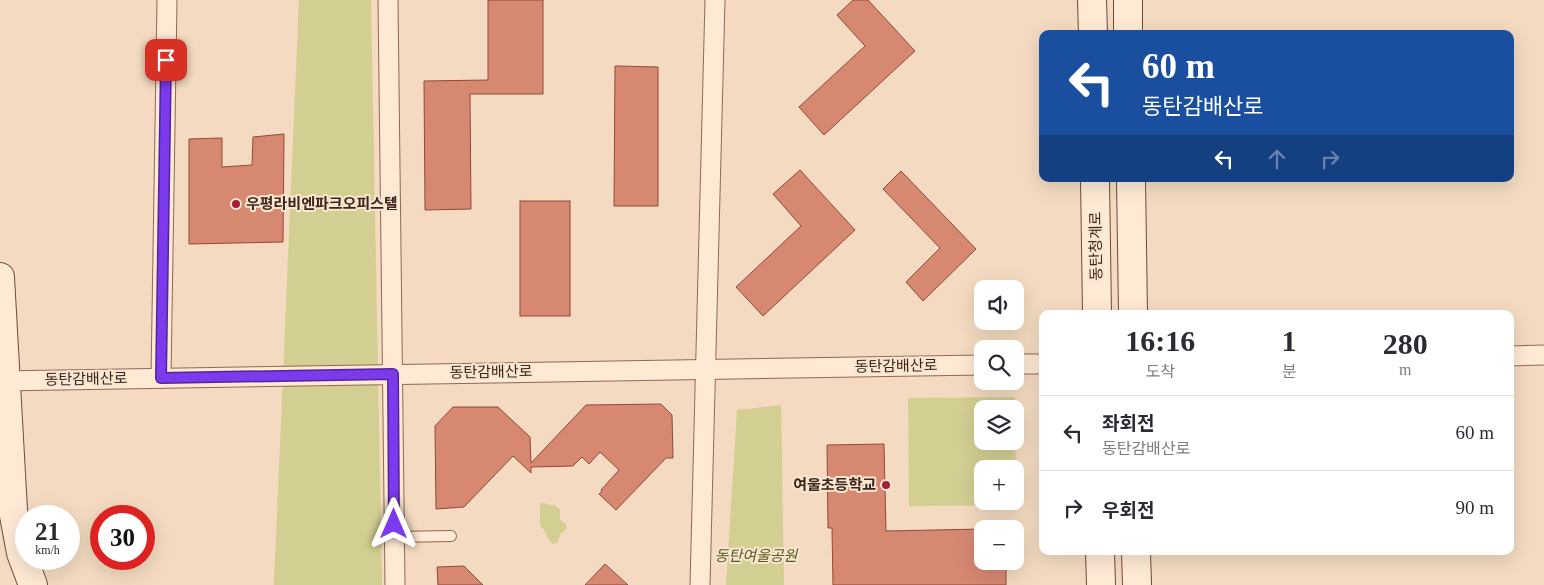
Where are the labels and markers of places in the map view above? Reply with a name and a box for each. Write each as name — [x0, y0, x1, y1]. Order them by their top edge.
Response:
pin — [145, 39, 187, 81]
place label: 우평라비엔파크오피스텔 — [246, 196, 398, 212]
marker: 우평라비엔파크오피스텔 — [230, 198, 242, 210]
place label: 여울초등학교 — [793, 476, 876, 493]
marker: 여울초등학교 — [880, 479, 892, 491]

